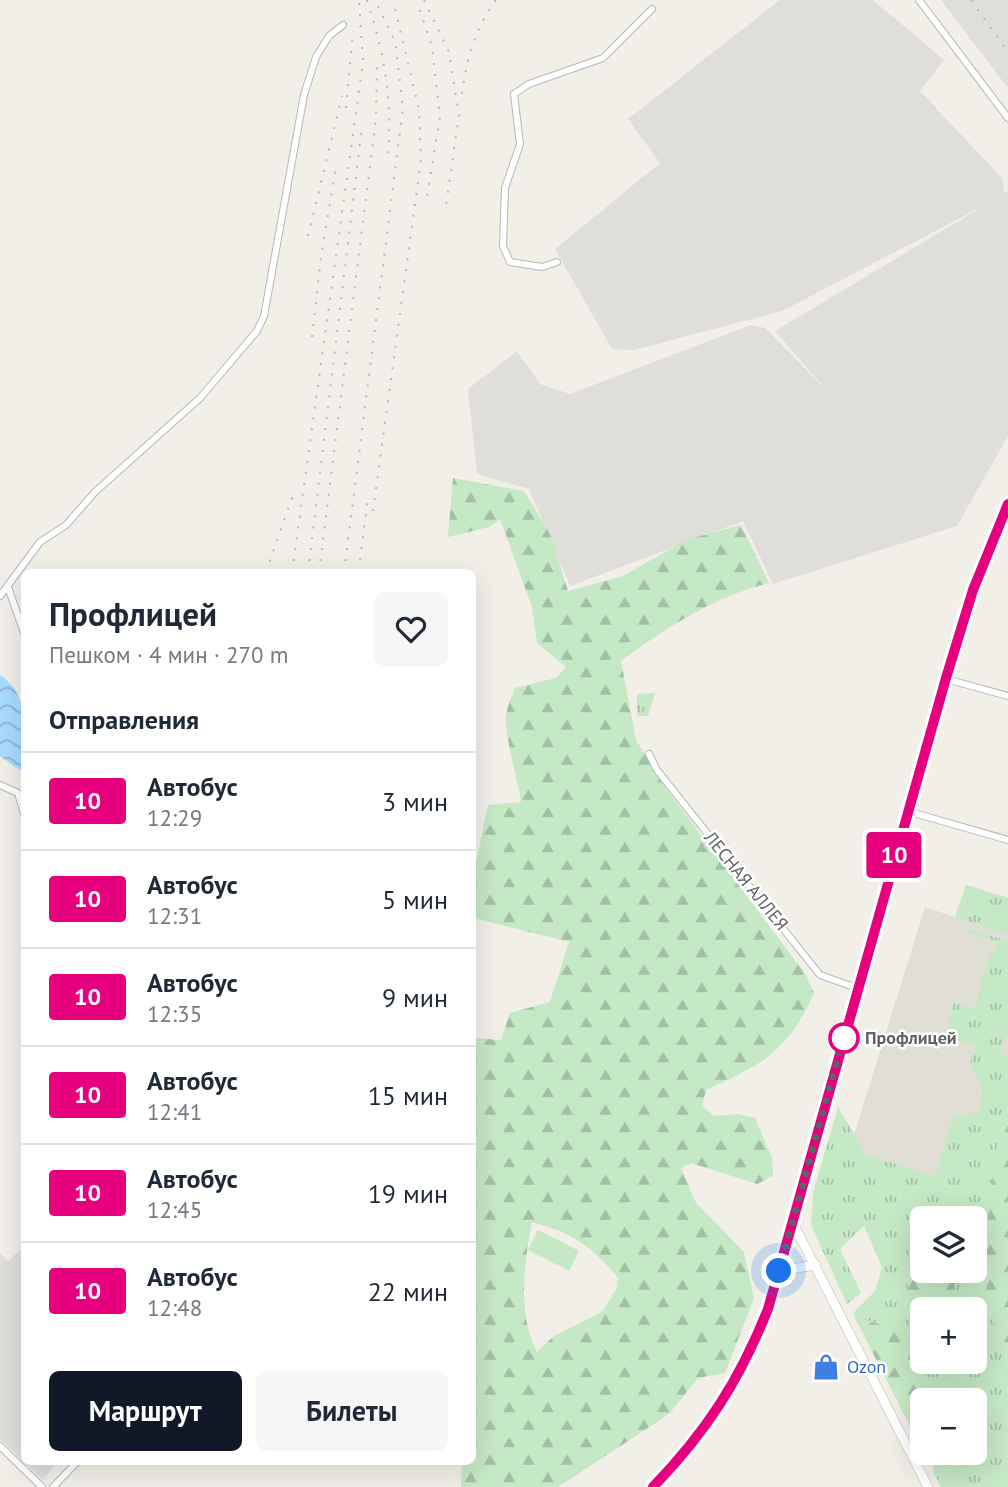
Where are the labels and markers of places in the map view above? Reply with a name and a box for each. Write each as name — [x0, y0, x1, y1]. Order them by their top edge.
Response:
marker: Профлицей — [829, 1023, 859, 1053]
place label: Профлицей — [865, 1026, 957, 1049]
shop icon: Ozon — [811, 1352, 841, 1382]
place label: Ozon — [847, 1355, 886, 1378]

